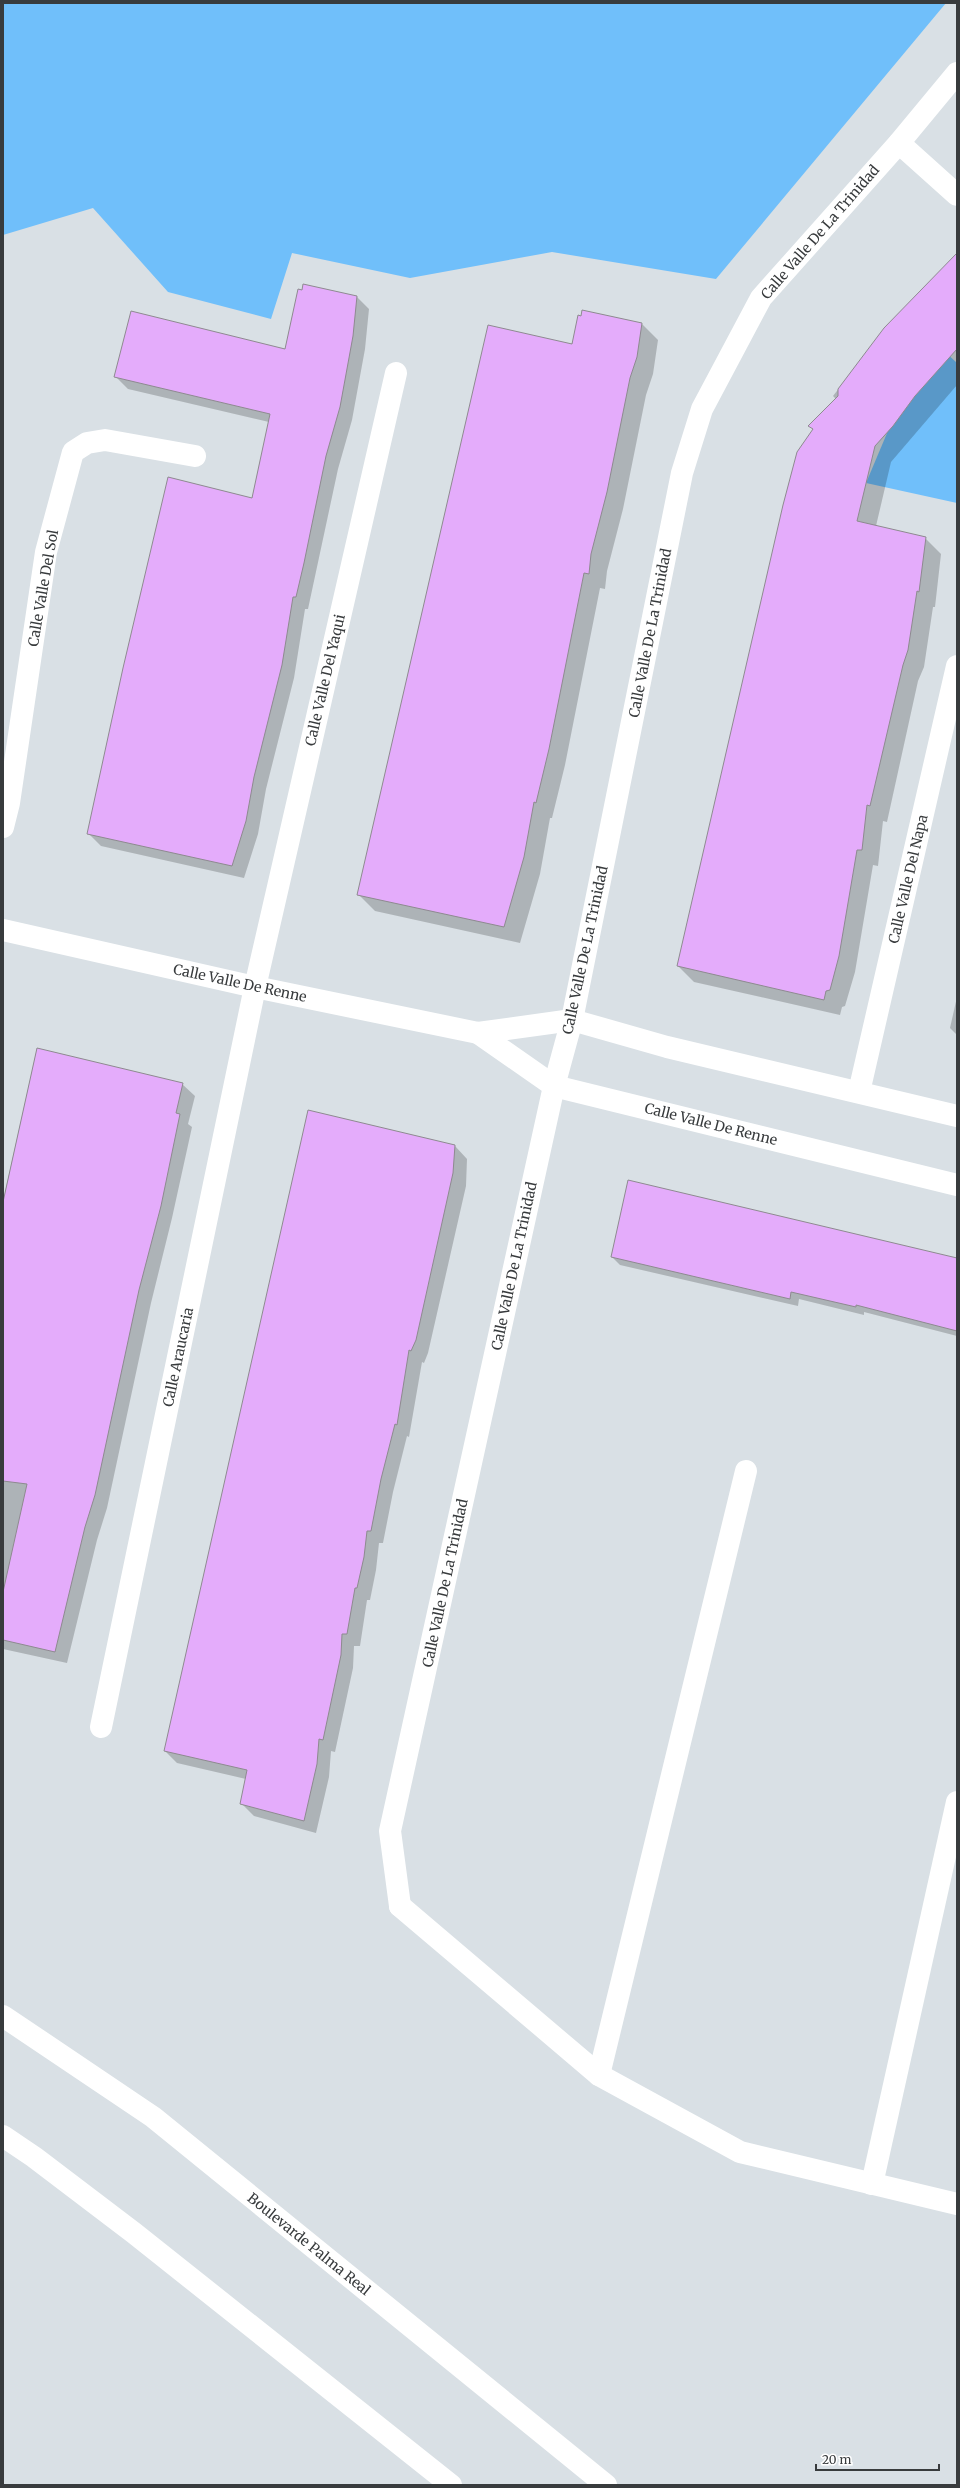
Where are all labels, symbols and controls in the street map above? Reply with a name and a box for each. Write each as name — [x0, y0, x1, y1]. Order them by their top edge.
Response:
street label: Calle Valle De La Trinidad — [757, 161, 884, 303]
street label: Calle Valle Del Sol — [24, 528, 62, 648]
street label: Calle Valle De La Trinidad — [625, 546, 675, 719]
street label: Calle Valle Del Yaqui — [301, 612, 349, 748]
street label: Calle Valle Del Napa — [884, 812, 932, 945]
street label: Calle Valle De La Trinidad — [558, 864, 612, 1036]
street label: Calle Valle De Renne — [172, 960, 308, 1006]
street label: Calle Valle De Renne — [643, 1099, 779, 1149]
street label: Calle Valle De La Trinidad — [487, 1180, 541, 1352]
street label: Calle Araucaria — [159, 1305, 197, 1408]
street label: Calle Valle De La Trinidad — [418, 1497, 472, 1669]
street label: Boulevarde Palma Real — [244, 2189, 375, 2300]
scale bar — [816, 2446, 939, 2472]
text: 20 m — [822, 2452, 851, 2467]

